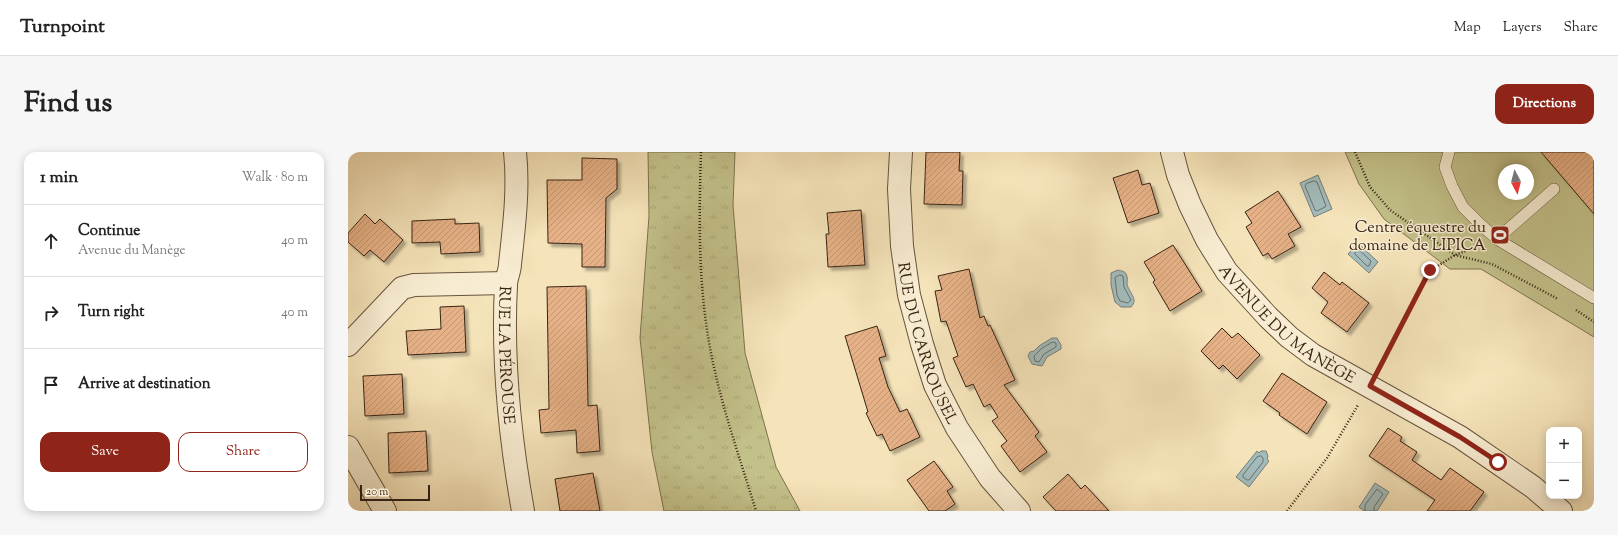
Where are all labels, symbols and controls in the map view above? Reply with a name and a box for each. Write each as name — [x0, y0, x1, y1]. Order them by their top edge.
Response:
text: Turnpoint — [20, 14, 105, 41]
text: Map — [1454, 18, 1481, 38]
text: Layers — [1503, 18, 1541, 38]
text: Share — [1563, 18, 1598, 38]
text: Find us — [24, 84, 112, 124]
button: Directions — [1495, 84, 1594, 124]
north arrow — [1498, 164, 1534, 200]
text: 1 min — [40, 166, 78, 190]
text: Walk · 80 m — [242, 169, 308, 187]
place label: Centre équestre du domaine de LIPICA — [1349, 217, 1486, 258]
text: Continue — [78, 221, 140, 242]
sports icon: Centre équestre du domaine de LIPICA — [1489, 224, 1511, 246]
icon: ahead — [40, 230, 62, 252]
text: 40 m — [281, 232, 308, 250]
text: Avenue du Manège — [78, 242, 186, 260]
street label: RUE DU CARROUSEL — [890, 261, 962, 429]
street label: AVENUE DU MANÈGE — [1211, 261, 1359, 391]
route end — [1421, 261, 1439, 279]
street label: RUE LA PÉROUSE — [491, 285, 520, 426]
icon: right — [40, 302, 62, 324]
text: Turn right — [78, 302, 144, 323]
text: 40 m — [281, 304, 308, 322]
icon: arrive — [40, 374, 62, 396]
text: Arrive at destination — [78, 374, 211, 395]
map controls — [1546, 427, 1582, 499]
button: + — [1546, 427, 1582, 463]
button: Save — [40, 432, 170, 472]
button: Share — [178, 432, 308, 472]
route start — [1489, 453, 1507, 471]
button: − — [1546, 463, 1582, 499]
scale bar — [360, 483, 430, 502]
text: 20 m — [366, 484, 388, 500]

